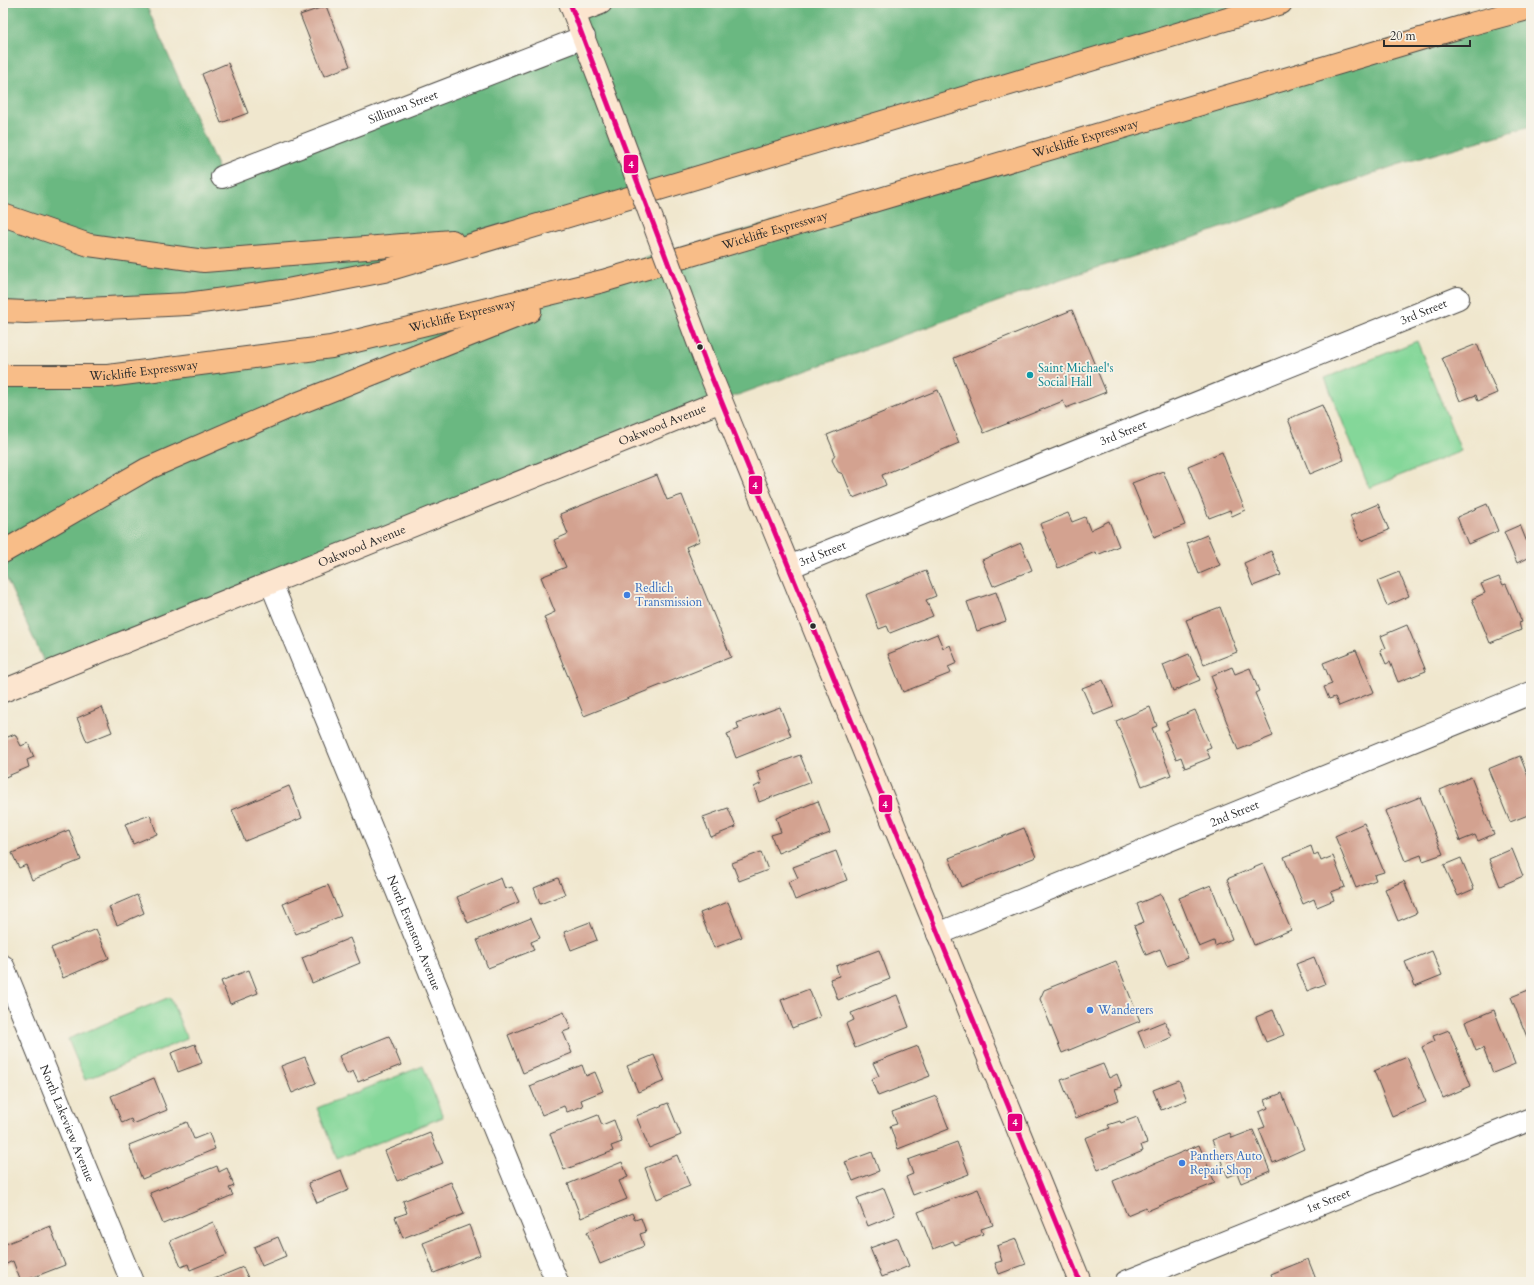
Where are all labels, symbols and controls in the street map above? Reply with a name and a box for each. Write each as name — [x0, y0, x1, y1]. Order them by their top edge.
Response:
scale bar — [1384, 22, 1470, 48]
text: 20 m — [1390, 28, 1417, 44]
street label: Silliman Street — [366, 86, 440, 128]
street label: Wickliffe Expressway — [1030, 115, 1141, 162]
line badge: 4 — [623, 154, 639, 174]
text: 4 — [628, 157, 634, 172]
street label: Wickliffe Expressway — [719, 207, 830, 254]
street label: Wickliffe Expressway — [406, 294, 518, 336]
street label: 3rd Street — [1398, 295, 1450, 328]
unlabelled marker — [695, 342, 705, 352]
street label: Wickliffe Expressway — [88, 356, 200, 384]
place label: Saint Michael's Social Hall — [1038, 360, 1114, 390]
marker: Saint Michael's Social Hall — [1025, 370, 1035, 380]
street label: Oakwood Avenue — [616, 400, 708, 450]
street label: 3rd Street — [1097, 416, 1149, 449]
line badge: 4 — [748, 475, 763, 495]
text: 4 — [752, 478, 758, 493]
street label: Oakwood Avenue — [316, 521, 408, 571]
street label: 3rd Street — [797, 537, 848, 570]
place label: Redlich Transmission — [635, 580, 703, 610]
marker: Redlich Transmission — [622, 590, 632, 600]
unlabelled marker — [808, 621, 818, 631]
line badge: 4 — [878, 794, 893, 813]
street label: 2nd Street — [1208, 796, 1262, 831]
text: 4 — [882, 797, 888, 812]
street label: North Evanston Avenue — [383, 873, 445, 993]
place label: Wanderers — [1097, 1002, 1153, 1018]
marker: Wanderers — [1085, 1005, 1095, 1015]
street label: North Lakeview Avenue — [36, 1062, 98, 1185]
line badge: 4 — [1007, 1113, 1023, 1132]
text: 4 — [1012, 1115, 1018, 1130]
place label: Panthers Auto Repair Shop — [1190, 1148, 1262, 1178]
marker: Panthers Auto Repair Shop — [1177, 1158, 1187, 1168]
street label: 1st Street — [1304, 1185, 1353, 1217]

